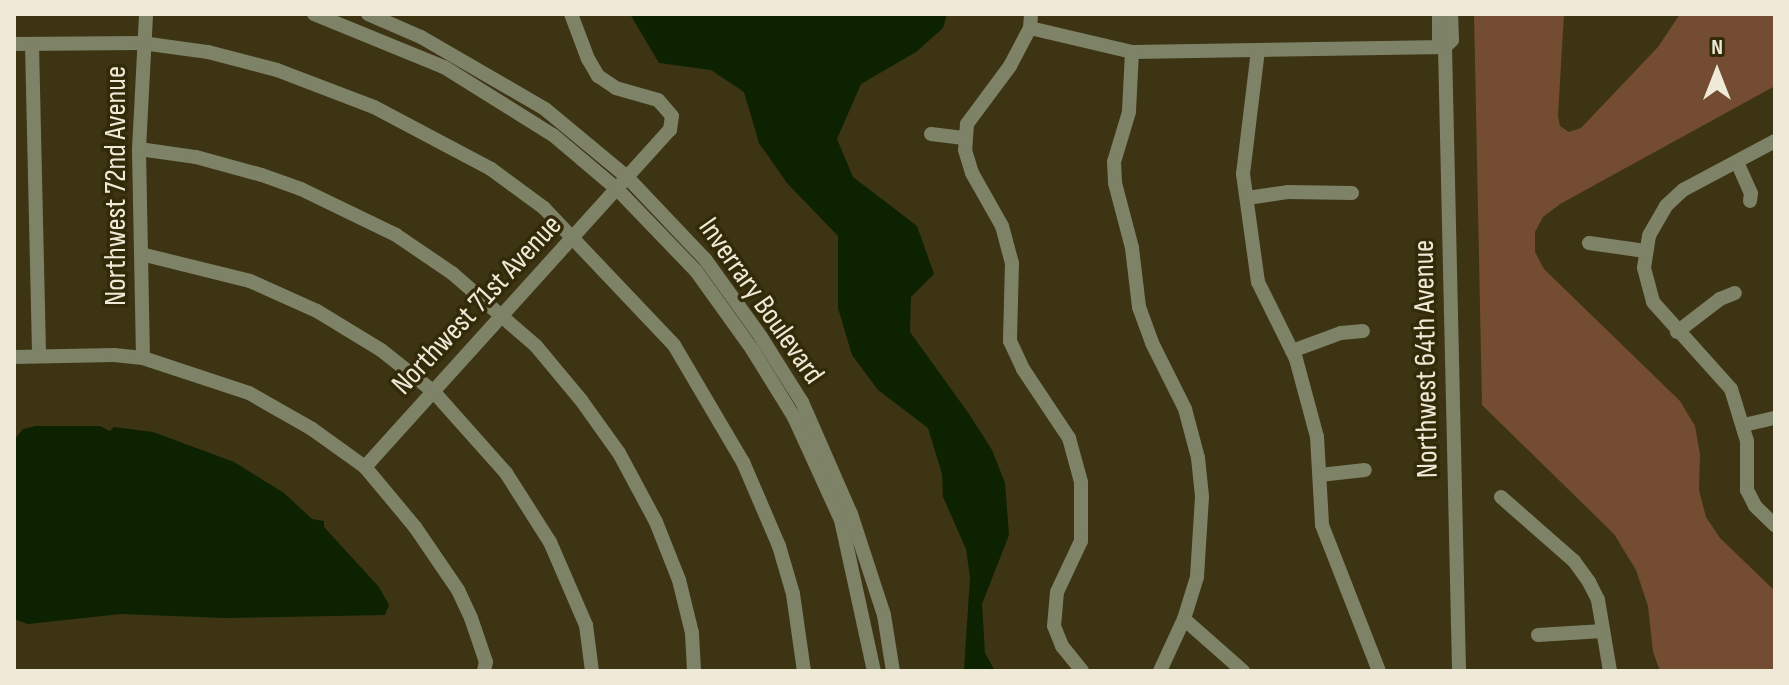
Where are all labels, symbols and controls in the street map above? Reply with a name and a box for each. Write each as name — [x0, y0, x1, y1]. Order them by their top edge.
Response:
north arrow — [1677, 32, 1757, 112]
text: N — [1711, 34, 1723, 61]
street label: Northwest 72nd Avenue — [98, 66, 134, 306]
street label: Northwest 71st Avenue — [384, 208, 570, 402]
street label: Inverrary Boulevard — [690, 211, 832, 391]
street label: Northwest 64th Avenue — [1406, 239, 1446, 479]

